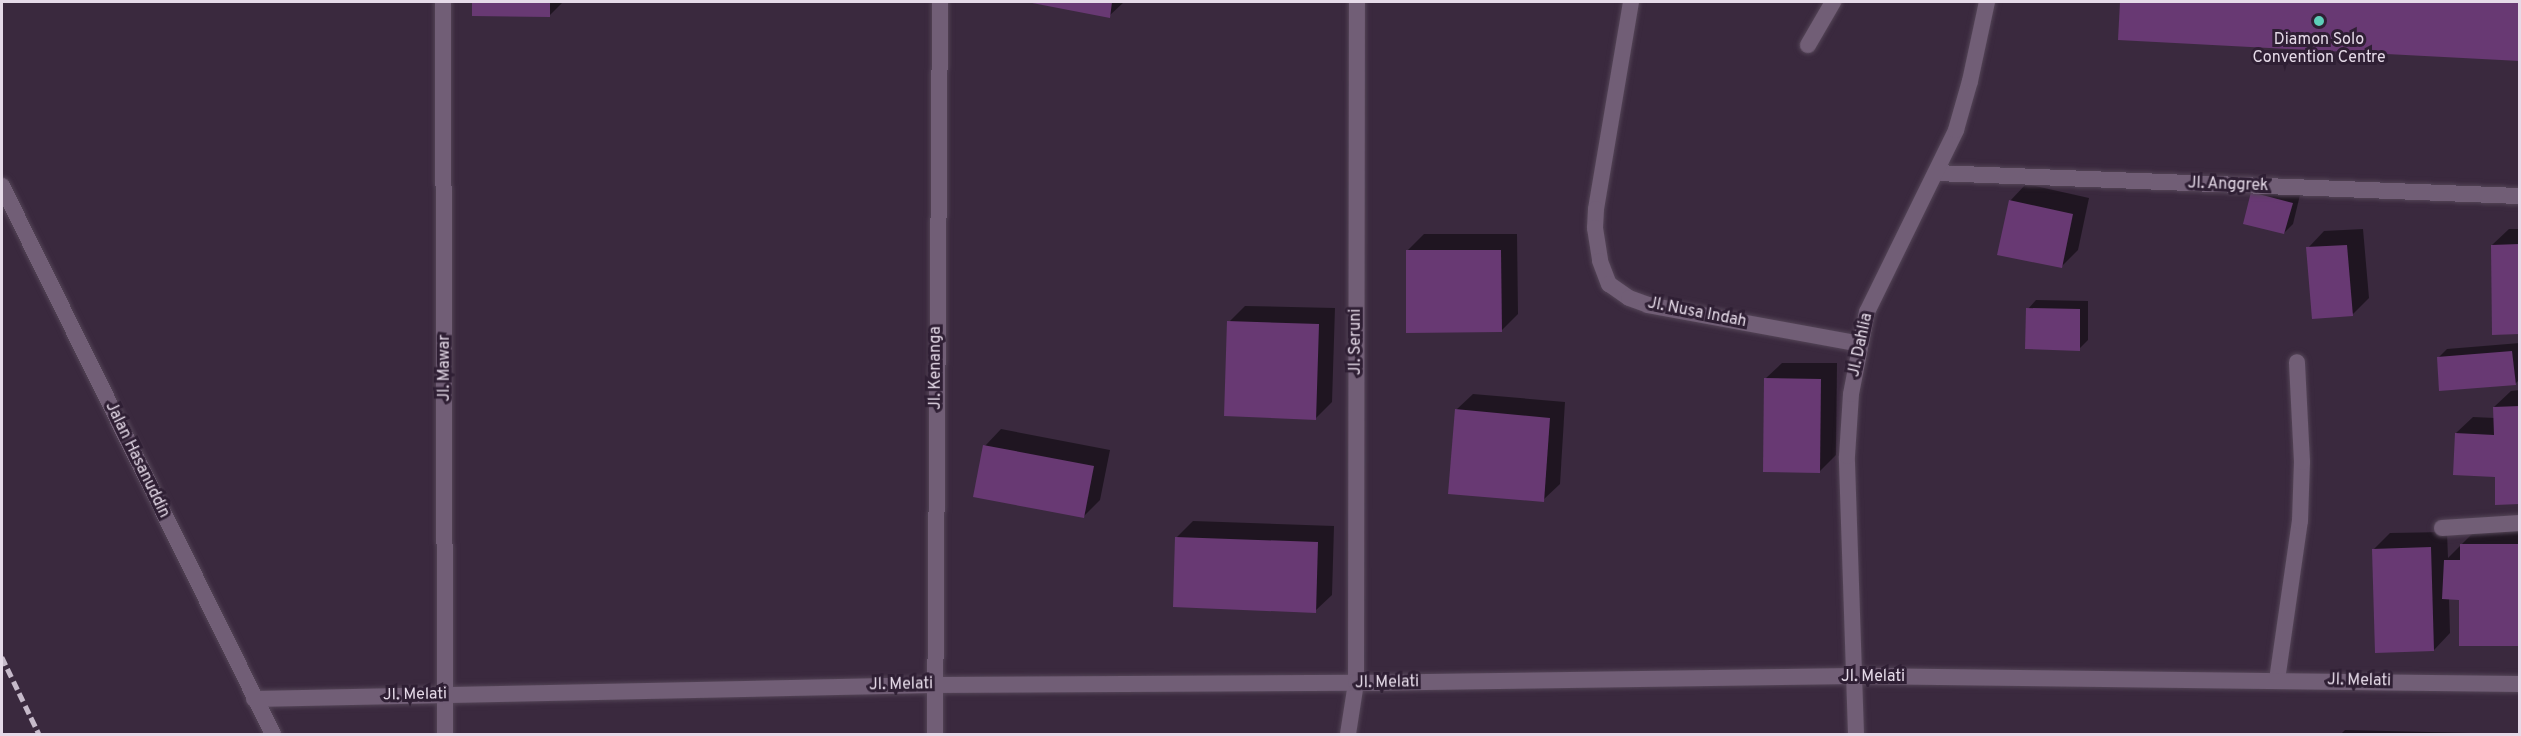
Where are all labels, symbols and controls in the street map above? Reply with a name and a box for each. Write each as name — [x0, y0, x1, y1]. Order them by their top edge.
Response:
marker: Diamon Solo Convention Centre — [2312, 14, 2326, 28]
place label: Diamon Solo Convention Centre — [2252, 30, 2386, 68]
street label: Jl. Anggrek — [2187, 174, 2269, 196]
street label: Jl. Nusa Indah — [1646, 294, 1748, 332]
street label: Jl. Seruni — [1346, 309, 1366, 375]
street label: Jl. Dahlia — [1845, 311, 1877, 379]
street label: Jl. Kenanga — [926, 326, 946, 410]
street label: Jl. Mawar — [435, 334, 455, 402]
street label: Jalan Hasanuddin — [101, 399, 173, 521]
street label: Jl. Melati — [1841, 667, 1905, 687]
street label: Jl. Melati — [2327, 671, 2391, 691]
street label: Jl. Melati — [1355, 673, 1419, 693]
street label: Jl. Melati — [869, 675, 933, 695]
street label: Jl. Melati — [383, 685, 447, 705]

